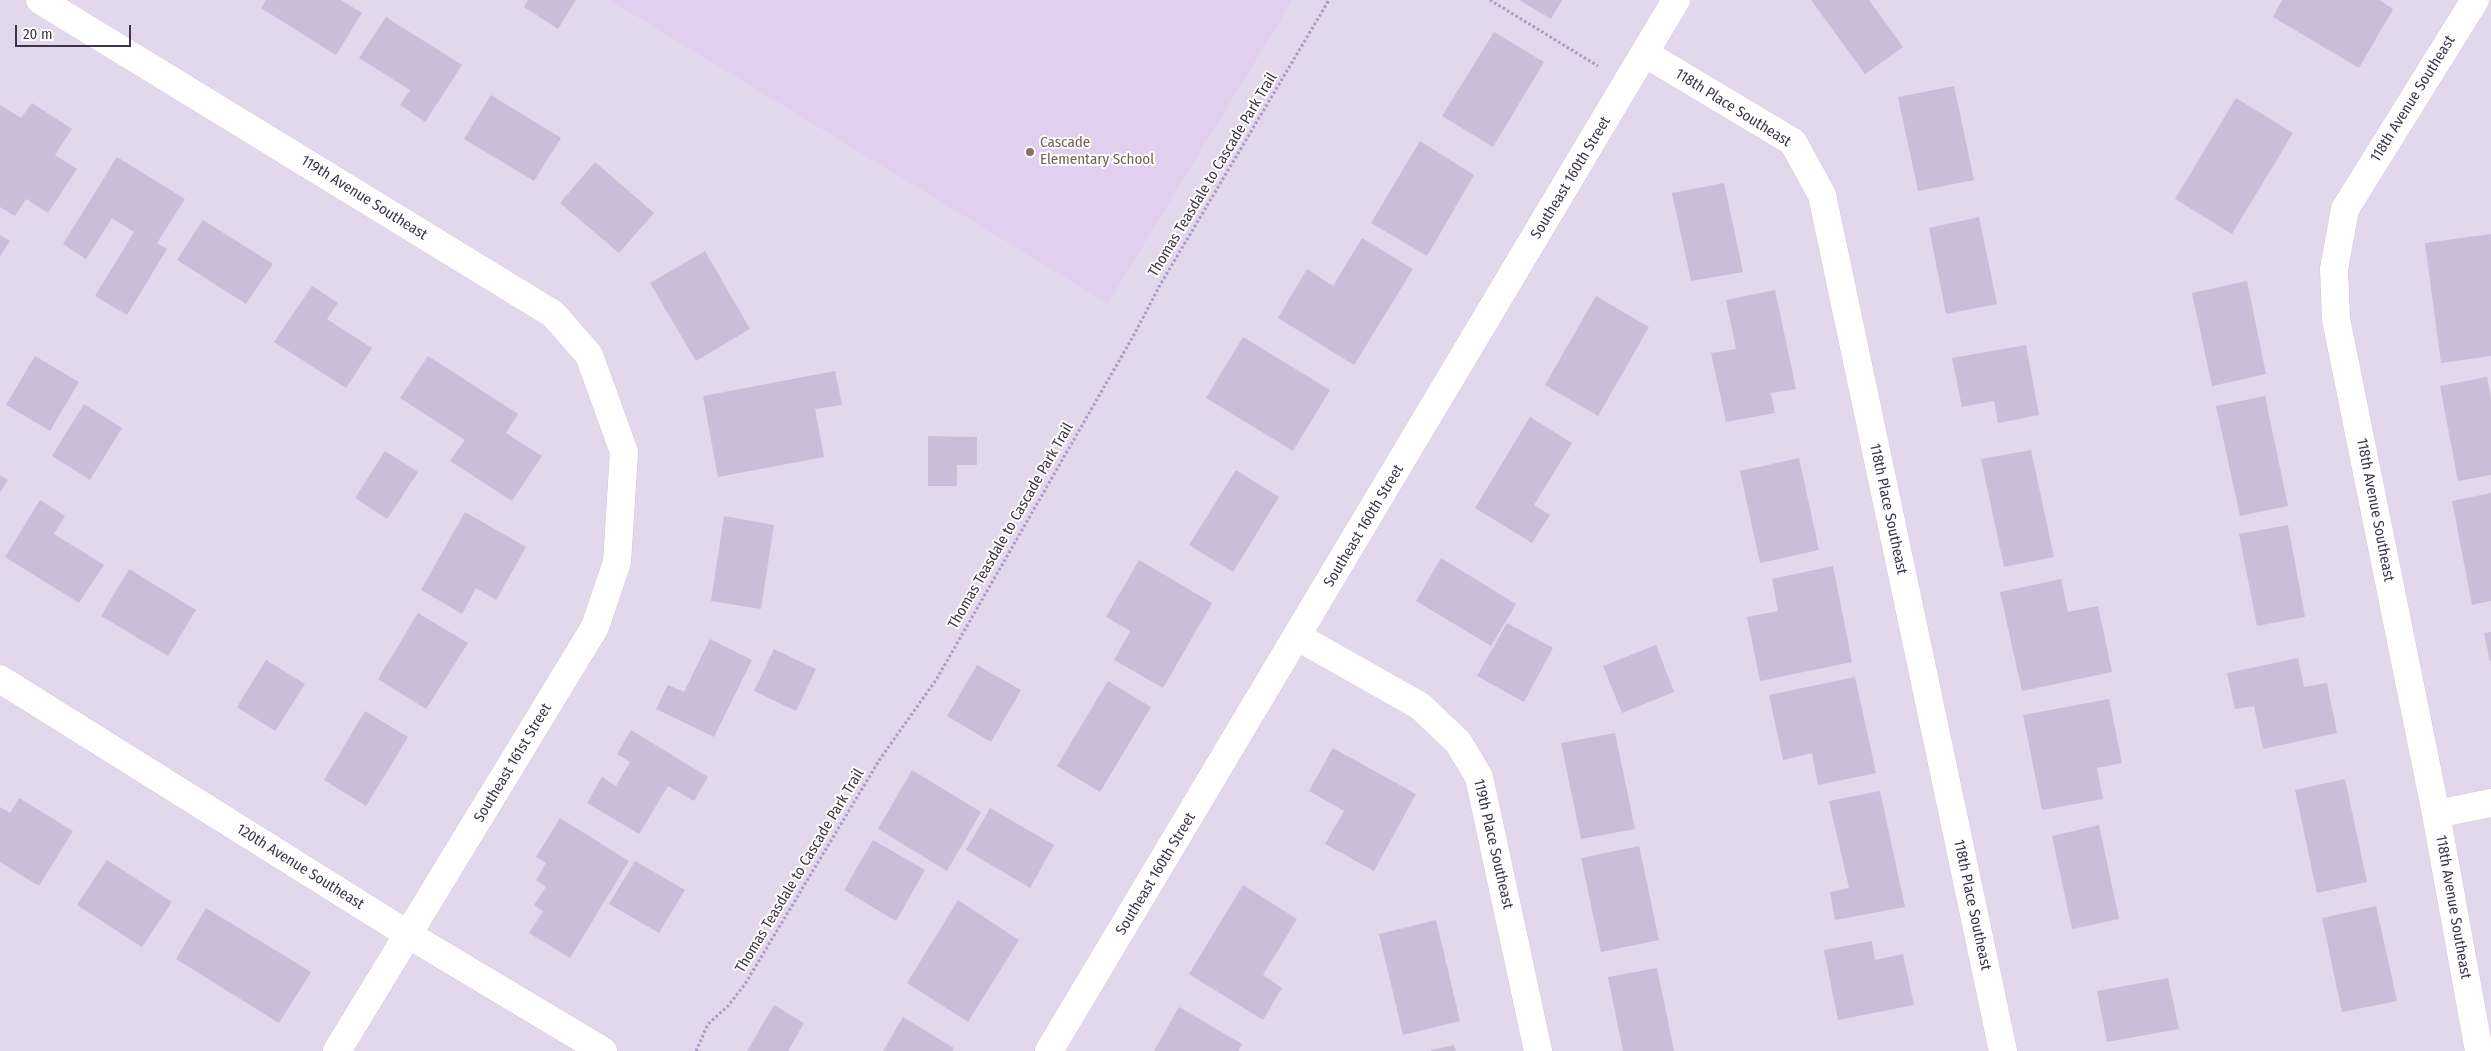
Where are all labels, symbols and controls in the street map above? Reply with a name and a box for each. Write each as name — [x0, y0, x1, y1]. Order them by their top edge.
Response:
scale bar — [18, 15, 134, 47]
text: 20 m — [23, 25, 53, 43]
street label: 118th Avenue Southeast — [2367, 32, 2459, 166]
street label: 118th Place Southeast — [1672, 65, 1794, 151]
street label: Thomas Teasdale to Cascade Park Trail — [1145, 70, 1281, 280]
street label: Southeast 160th Street — [1527, 114, 1615, 242]
place label: Cascade Elementary School — [1040, 134, 1154, 169]
marker: Cascade Elementary School — [1024, 146, 1036, 158]
street label: 119th Avenue Southeast — [298, 152, 430, 244]
street label: Thomas Teasdale to Cascade Park Trail — [944, 420, 1078, 632]
street label: 118th Avenue Southeast — [2352, 437, 2398, 583]
street label: 118th Place Southeast — [1865, 442, 1911, 576]
street label: Southeast 160th Street — [1320, 462, 1408, 590]
street label: Southeast 161st Street — [470, 700, 556, 826]
street label: Thomas Teasdale to Cascade Park Trail — [732, 766, 868, 976]
street label: 119th Place Southeast — [1469, 777, 1517, 911]
street label: Southeast 160th Street — [1112, 810, 1200, 938]
street label: 120th Avenue Southeast — [233, 820, 367, 914]
street label: 118th Avenue Southeast — [2431, 834, 2475, 980]
street label: 118th Place Southeast — [1949, 838, 1995, 972]

